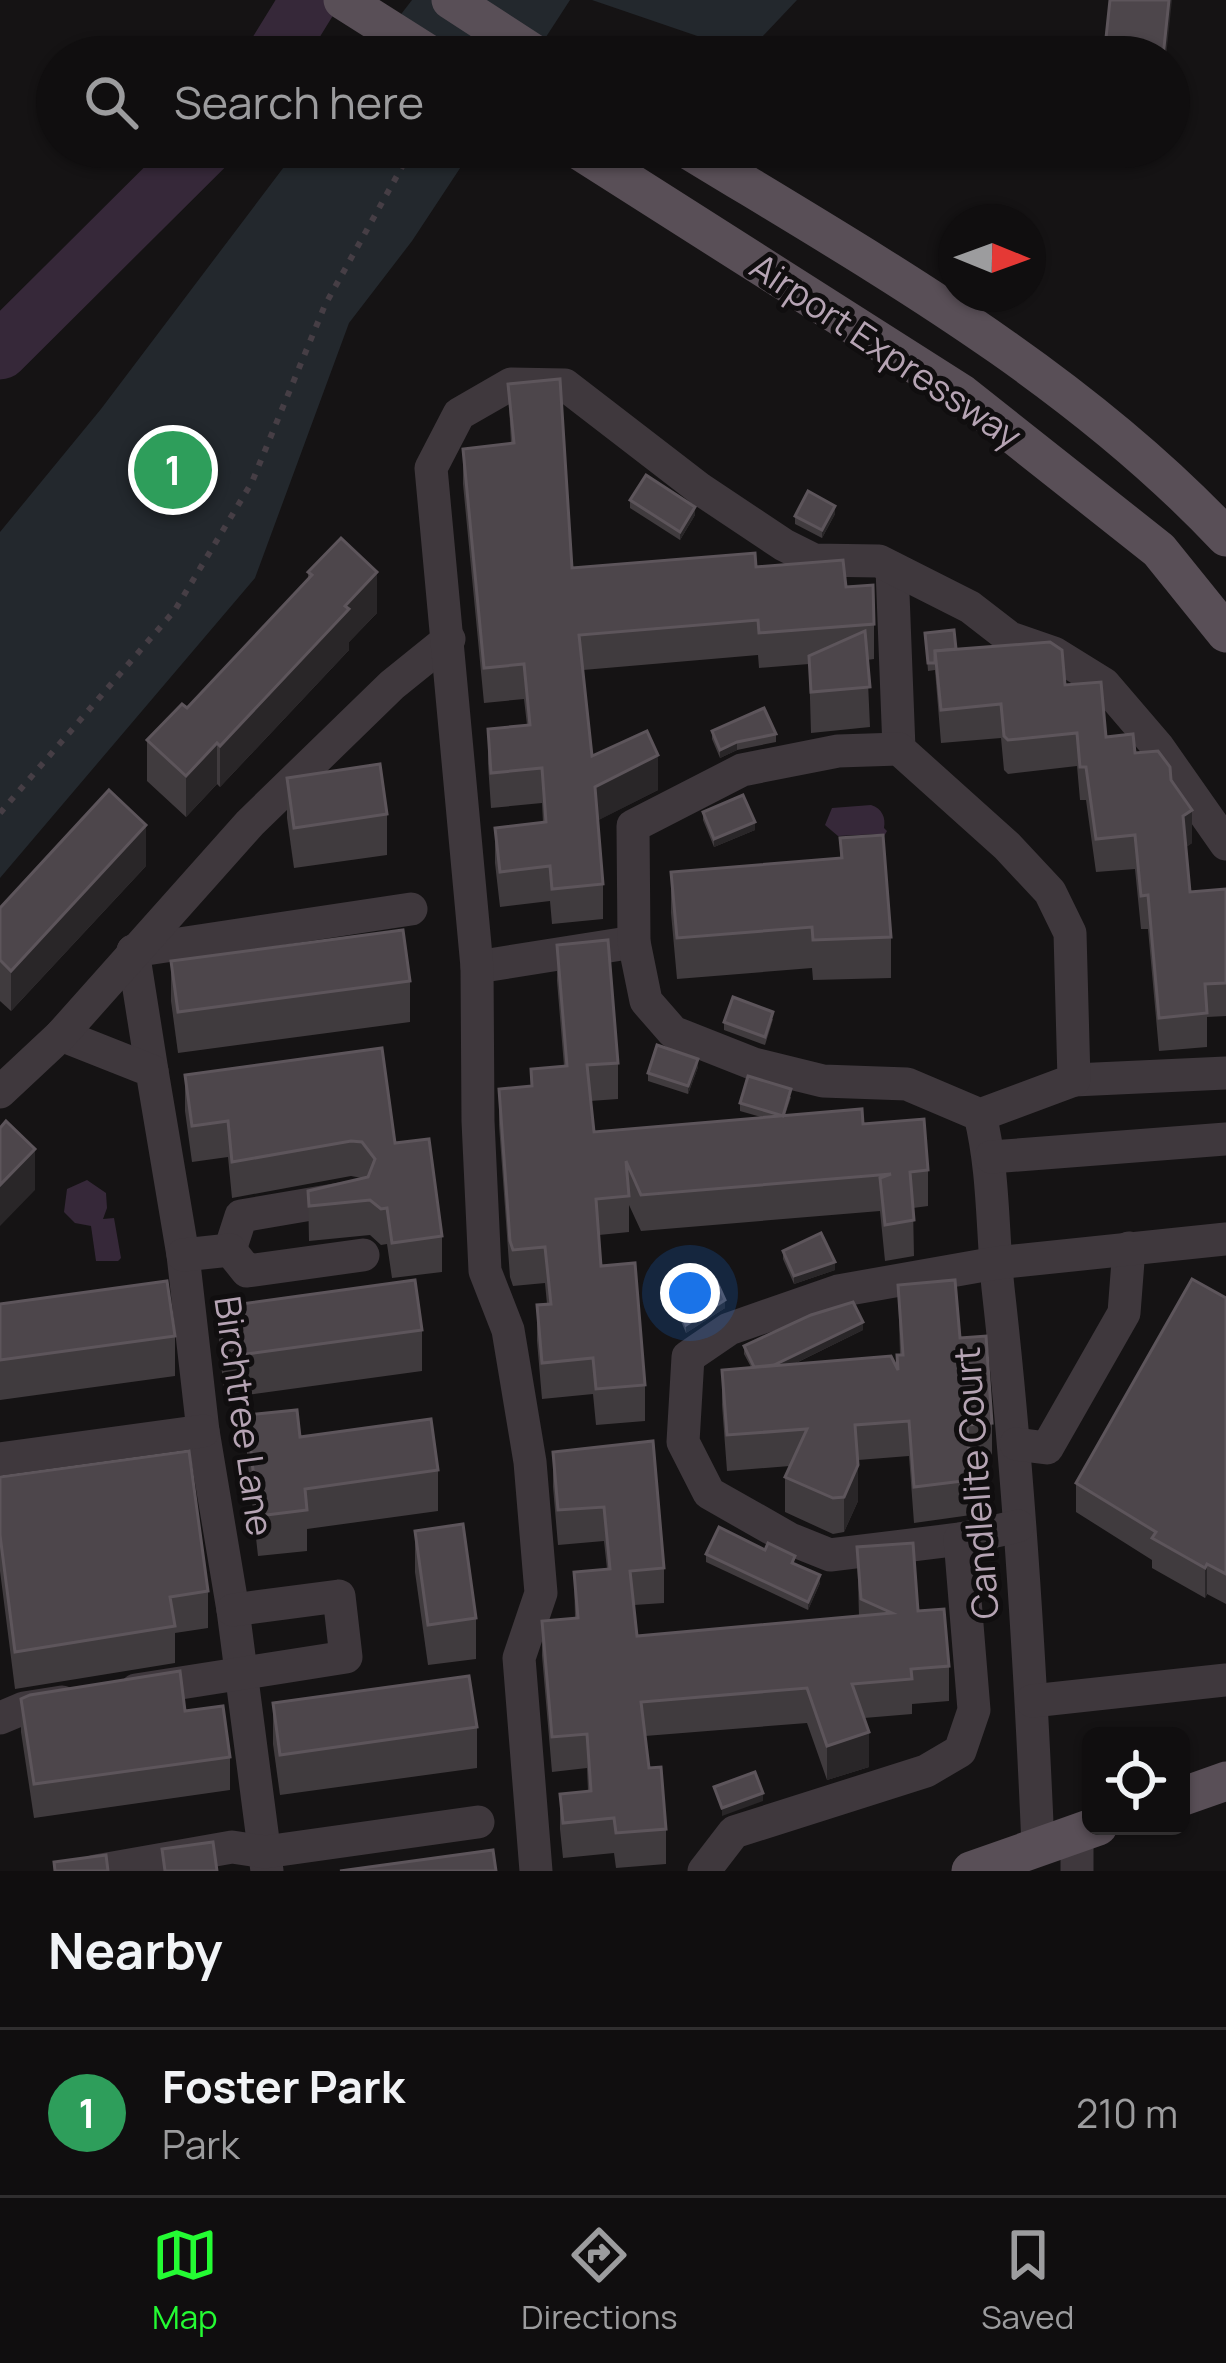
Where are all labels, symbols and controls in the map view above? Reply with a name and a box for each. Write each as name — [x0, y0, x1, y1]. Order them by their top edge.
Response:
search box — [36, 36, 1190, 168]
icon: search — [78, 69, 144, 135]
text: Search here — [174, 71, 424, 133]
north arrow — [938, 204, 1046, 312]
street label: Airport Expressway — [741, 242, 1032, 460]
pin: 1 — [134, 425, 212, 515]
your location — [660, 1263, 720, 1323]
street label: Birchtree Lane — [203, 1293, 286, 1539]
street label: Candlelite Court — [942, 1345, 1009, 1621]
map controls — [1082, 1727, 1190, 1835]
button: locate — [1082, 1727, 1190, 1835]
text: Nearby — [48, 1915, 223, 1984]
text: Foster Park — [162, 2055, 405, 2117]
text: 1 — [78, 2086, 96, 2140]
text: 210 m — [1076, 2086, 1178, 2140]
text: Park — [162, 2117, 240, 2171]
tab: Map — [152, 2222, 218, 2339]
tab: Directions — [521, 2222, 678, 2339]
tab: Saved — [981, 2222, 1074, 2339]

